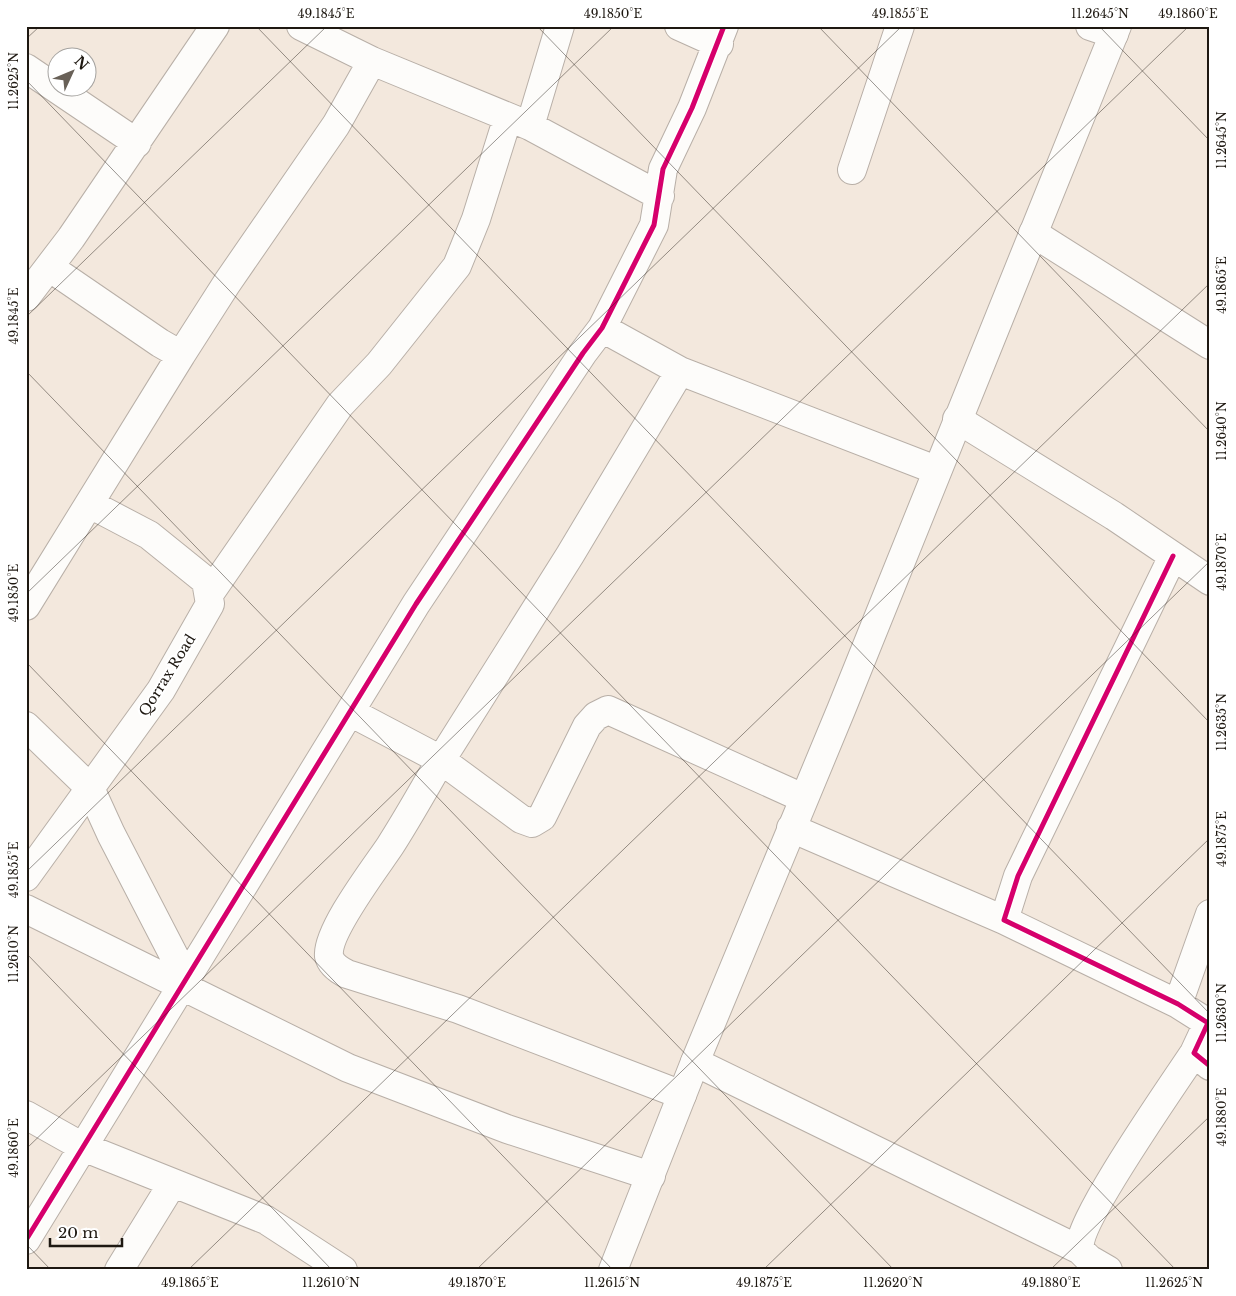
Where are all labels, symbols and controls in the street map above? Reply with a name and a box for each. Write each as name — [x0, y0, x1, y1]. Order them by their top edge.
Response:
text: 49.1845°E — [298, 6, 355, 21]
text: 49.1850°E — [584, 6, 643, 21]
text: 49.1855°E — [872, 6, 929, 21]
text: 11.2645°N — [1071, 6, 1129, 21]
text: 49.1860°E — [1158, 6, 1218, 21]
north arrow — [48, 48, 98, 98]
text: 11.2625°N — [6, 52, 21, 110]
text: N — [70, 52, 92, 74]
text: 11.2645°N — [1214, 111, 1229, 169]
text: 49.1865°E — [1214, 256, 1229, 314]
text: 49.1845°E — [6, 287, 21, 344]
text: 11.2640°N — [1214, 401, 1229, 461]
text: 49.1870°E — [1214, 533, 1229, 591]
text: 49.1850°E — [6, 563, 21, 622]
street label: Qorrax Road — [135, 630, 200, 719]
text: 11.2635°N — [1214, 693, 1229, 751]
text: 49.1875°E — [1214, 811, 1229, 867]
text: 49.1855°E — [6, 841, 21, 898]
text: 11.2610°N — [6, 925, 21, 983]
text: 11.2630°N — [1214, 983, 1229, 1043]
text: 49.1880°E — [1214, 1087, 1229, 1146]
text: 49.1860°E — [6, 1118, 21, 1178]
scale bar — [50, 1216, 122, 1248]
text: 20 m — [58, 1223, 98, 1242]
text: 49.1865°E — [161, 1275, 219, 1290]
text: 11.2610°N — [302, 1275, 360, 1290]
text: 49.1870°E — [448, 1275, 506, 1290]
text: 11.2615°N — [584, 1275, 640, 1290]
text: 49.1875°E — [736, 1275, 792, 1290]
text: 11.2620°N — [863, 1275, 923, 1290]
text: 49.1880°E — [1022, 1275, 1081, 1290]
text: 11.2625°N — [1145, 1275, 1203, 1290]

